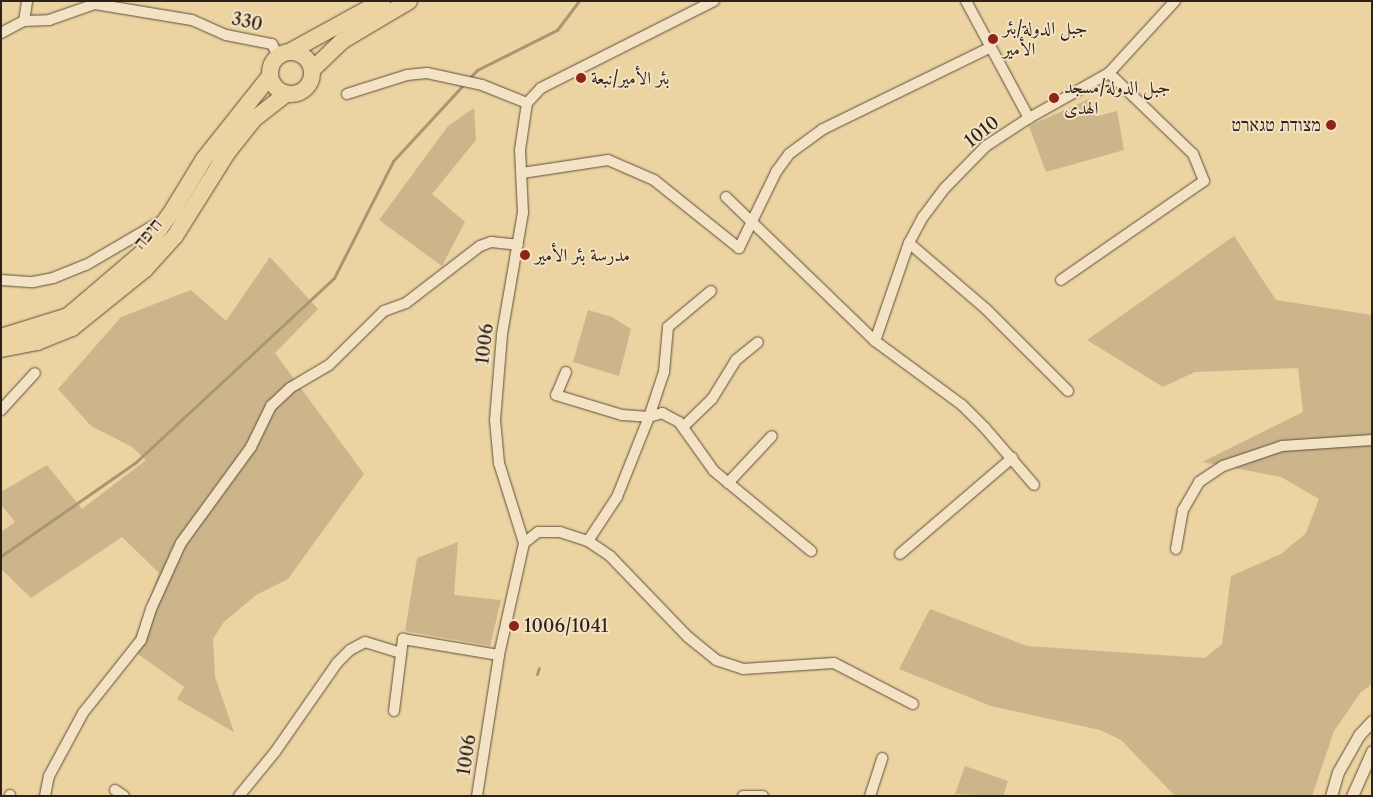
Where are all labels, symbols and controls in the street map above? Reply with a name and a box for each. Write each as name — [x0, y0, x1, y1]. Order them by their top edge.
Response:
street label: 330 — [229, 8, 265, 36]
place label: جبل الدولة/بئر الأمير — [1003, 18, 1088, 60]
marker: جبل الدولة/بئر الأمير — [987, 33, 999, 45]
place label: بئر الأمير/نبعة — [591, 67, 669, 89]
marker: بئر الأمير/نبعة — [575, 72, 587, 84]
place label: جبل الدولة/مسجد الهدى — [1064, 77, 1171, 120]
marker: جبل الدولة/مسجد الهدى — [1048, 92, 1060, 104]
street label: 1010 — [960, 112, 1004, 152]
place label: מצודת טגארט — [1231, 114, 1321, 136]
marker: מצודת טגארט — [1325, 119, 1337, 131]
street label: חיפה — [129, 214, 167, 254]
place label: مدرسة بئر الأمير — [535, 244, 630, 266]
marker: مدرسة بئر الأمير — [519, 249, 531, 261]
street label: 1006 — [472, 322, 498, 366]
place label: 1006/1041 — [524, 615, 608, 637]
marker: 1006/1041 — [508, 620, 520, 632]
street label: 1006 — [453, 733, 481, 777]

